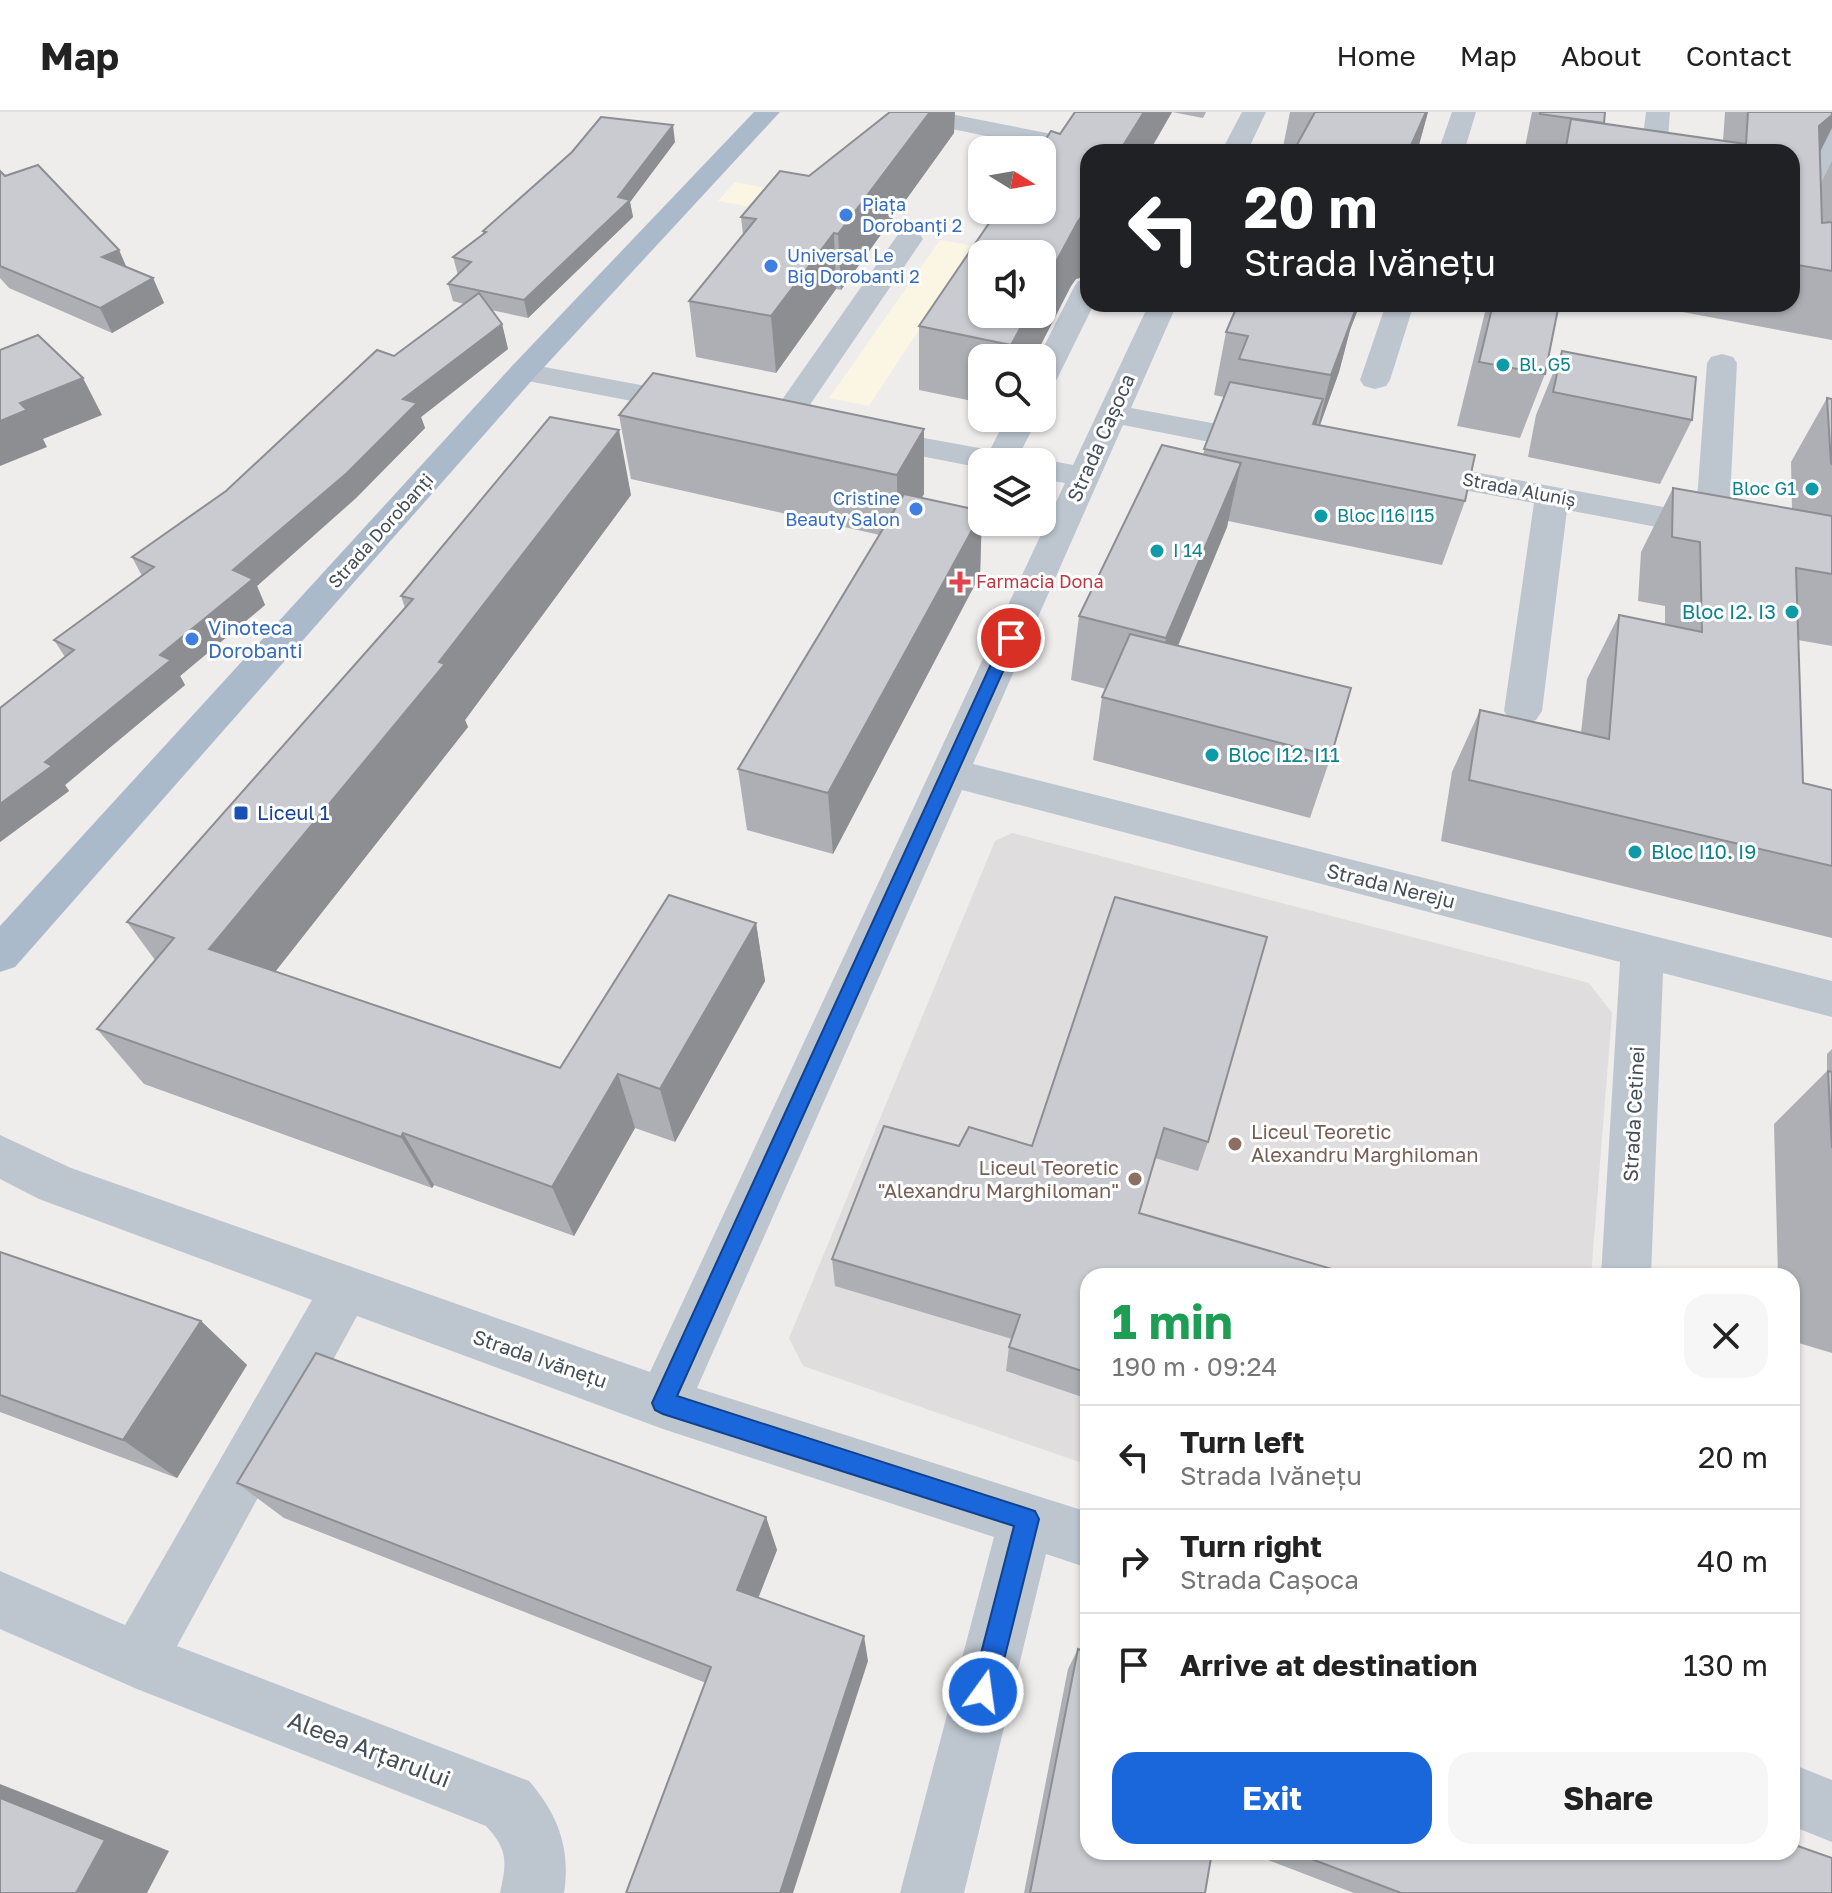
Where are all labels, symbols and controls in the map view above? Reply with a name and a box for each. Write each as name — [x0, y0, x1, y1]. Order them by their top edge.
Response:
text: Map — [40, 33, 119, 78]
text: Home — [1337, 39, 1416, 72]
text: Map — [1460, 39, 1517, 72]
text: About — [1561, 39, 1642, 72]
text: Contact — [1686, 39, 1792, 72]
north arrow — [968, 136, 1056, 224]
map controls — [968, 136, 1056, 536]
text: 20 m — [1244, 173, 1378, 240]
icon: left — [1112, 176, 1216, 280]
place label: Piața Dorobanți 2 — [862, 193, 962, 236]
marker: Piața Dorobanți 2 — [837, 206, 855, 224]
button: sound — [968, 240, 1056, 328]
text: Strada Ivănețu — [1244, 241, 1496, 284]
place label: Universal Le Big Dorobanti 2 — [787, 244, 920, 287]
marker: Universal Le Big Dorobanti 2 — [762, 257, 780, 275]
button: search — [968, 344, 1056, 432]
place label: Bl. G5 — [1519, 353, 1571, 375]
marker: Bl. G5 — [1494, 356, 1512, 374]
street label: Strada Cașoca — [1061, 370, 1140, 506]
button: layers — [968, 448, 1056, 536]
street label: Strada Aluniș — [1461, 467, 1578, 511]
street label: Strada Dorobanți — [323, 469, 437, 592]
place label: Bloc G1 — [1732, 477, 1796, 499]
marker: Bloc G1 — [1803, 480, 1821, 498]
place label: Cristine Beauty Salon — [785, 487, 900, 530]
marker: Cristine Beauty Salon — [907, 500, 925, 518]
place label: Bloc I16 I15 — [1337, 504, 1434, 526]
marker: Bloc I16 I15 — [1312, 507, 1330, 525]
place label: I 14 — [1173, 539, 1203, 561]
marker: I 14 — [1148, 542, 1166, 560]
place label: Farmacia Dona — [976, 570, 1104, 592]
marker: Farmacia Dona — [951, 573, 969, 591]
place label: Bloc I2. I3 — [1682, 599, 1776, 623]
marker: Bloc I2. I3 — [1783, 603, 1801, 621]
pin — [977, 604, 1045, 672]
place label: Vinoteca Dorobanti — [208, 615, 303, 662]
icon: arrive — [989, 616, 1033, 660]
marker: Vinoteca Dorobanti — [183, 630, 201, 648]
place label: Bloc I12. I11 — [1228, 742, 1340, 766]
marker: Bloc I12. I11 — [1203, 746, 1221, 764]
place label: Liceul 1 — [257, 800, 330, 824]
marker: Liceul 1 — [232, 804, 250, 822]
place label: Bloc I10. I9 — [1651, 839, 1756, 863]
marker: Bloc I10. I9 — [1626, 843, 1644, 861]
street label: Strada Nereju — [1325, 857, 1458, 913]
street label: Strada Cetinei — [1617, 1046, 1649, 1182]
place label: Liceul Teoretic Alexandru Marghiloman — [1251, 1119, 1479, 1166]
marker: Liceul Teoretic Alexandru Marghiloman — [1226, 1135, 1244, 1153]
place label: Liceul Teoretic "Alexandru Marghiloman" — [878, 1155, 1119, 1202]
marker: Liceul Teoretic "Alexandru Marghiloman" — [1126, 1170, 1144, 1188]
text: 1 min — [1112, 1292, 1233, 1350]
button: close — [1684, 1294, 1768, 1378]
street label: Strada Ivănețu — [470, 1324, 610, 1393]
text: 190 m · 09:24 — [1112, 1351, 1277, 1382]
text: Turn left — [1180, 1424, 1305, 1460]
icon: left — [1112, 1435, 1156, 1479]
text: 20 m — [1698, 1439, 1768, 1475]
text: Strada Ivănețu — [1180, 1460, 1362, 1491]
text: Turn right — [1180, 1528, 1322, 1564]
icon: right — [1112, 1539, 1156, 1583]
text: 40 m — [1697, 1543, 1768, 1579]
text: Strada Cașoca — [1180, 1564, 1359, 1595]
icon: arrive — [1112, 1643, 1156, 1687]
text: Arrive at destination — [1180, 1647, 1477, 1683]
text: 130 m — [1683, 1647, 1768, 1683]
position arrow — [941, 1650, 1025, 1734]
street label: Aleea Arțarului — [284, 1704, 455, 1794]
button: Exit — [1112, 1752, 1432, 1844]
button: Share — [1448, 1752, 1768, 1844]

